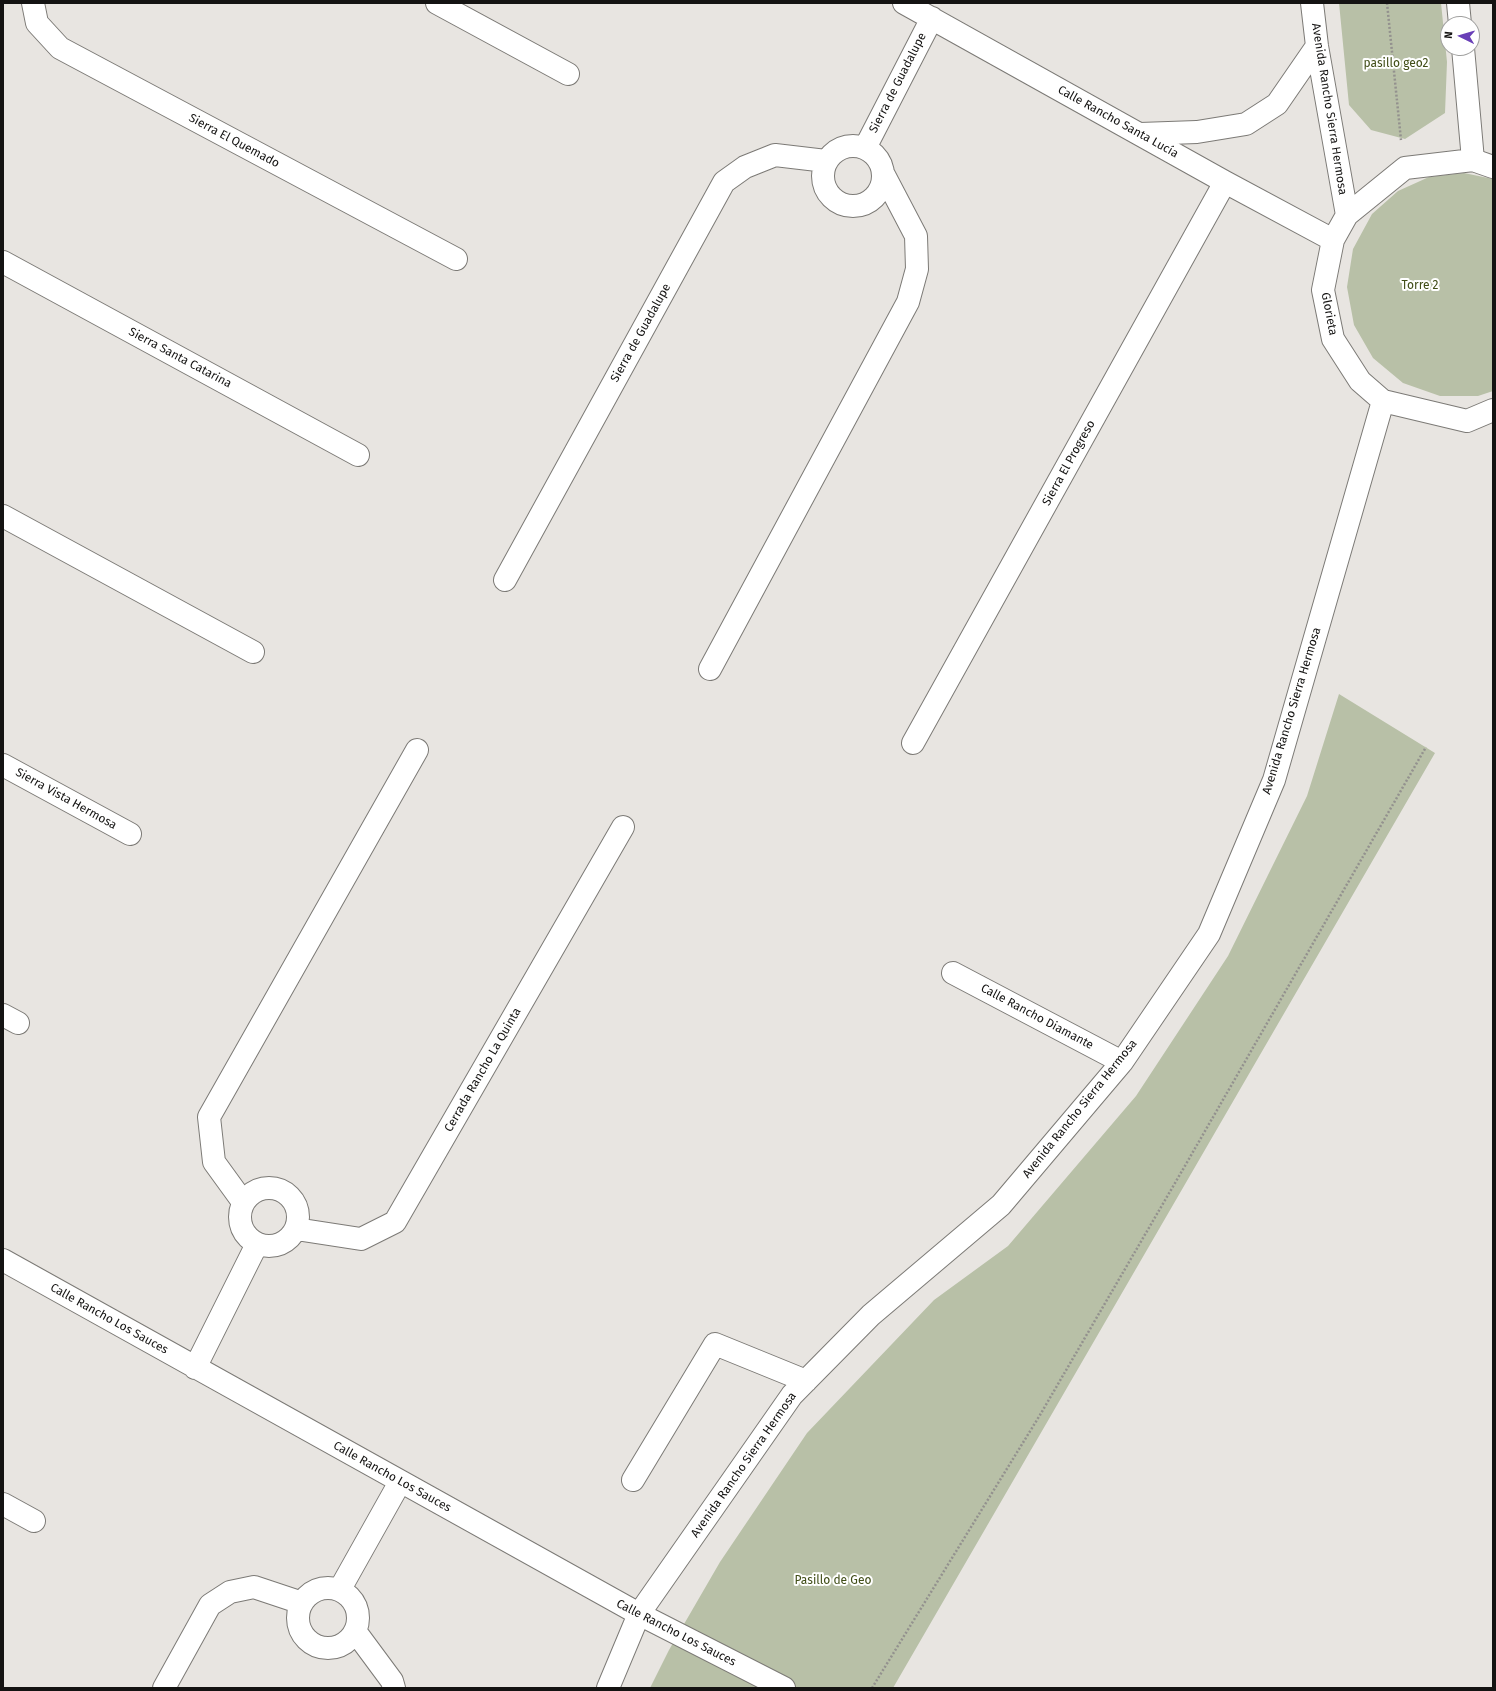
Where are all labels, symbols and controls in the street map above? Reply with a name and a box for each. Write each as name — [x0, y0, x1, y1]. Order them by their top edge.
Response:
north arrow — [1440, 16, 1480, 56]
street label: Avenida Rancho Sierra Hermosa — [1308, 22, 1350, 196]
street label: Sierra de Guadalupe — [866, 30, 930, 136]
text: N — [1442, 31, 1455, 39]
park label: pasillo geo2 — [1364, 57, 1428, 71]
street label: Calle Rancho Santa Lucía — [1055, 83, 1181, 161]
street label: Sierra El Quemado — [186, 111, 282, 171]
park label: Torre 2 — [1401, 279, 1439, 293]
street label: Sierra de Guadalupe — [608, 281, 674, 385]
street label: Glorieta — [1318, 291, 1340, 337]
street label: Sierra Santa Catarina — [126, 325, 234, 391]
street label: Sierra El Progreso — [1039, 418, 1099, 508]
street label: Avenida Rancho Sierra Hermosa — [1260, 626, 1324, 796]
street label: Sierra Vista Hermosa — [13, 765, 119, 833]
street label: Calle Rancho Diamante — [978, 981, 1096, 1053]
street label: Cerrada Rancho La Quinta — [442, 1005, 524, 1135]
street label: Avenida Rancho Sierra Hermosa — [1020, 1037, 1140, 1181]
street label: Calle Rancho Los Sauces — [48, 1281, 170, 1357]
street label: Avenida Rancho Sierra Hermosa — [688, 1390, 800, 1540]
street label: Calle Rancho Los Sauces — [331, 1439, 453, 1515]
park label: Pasillo de Geo — [795, 1574, 871, 1588]
street label: Calle Rancho Los Sauces — [614, 1597, 738, 1669]

